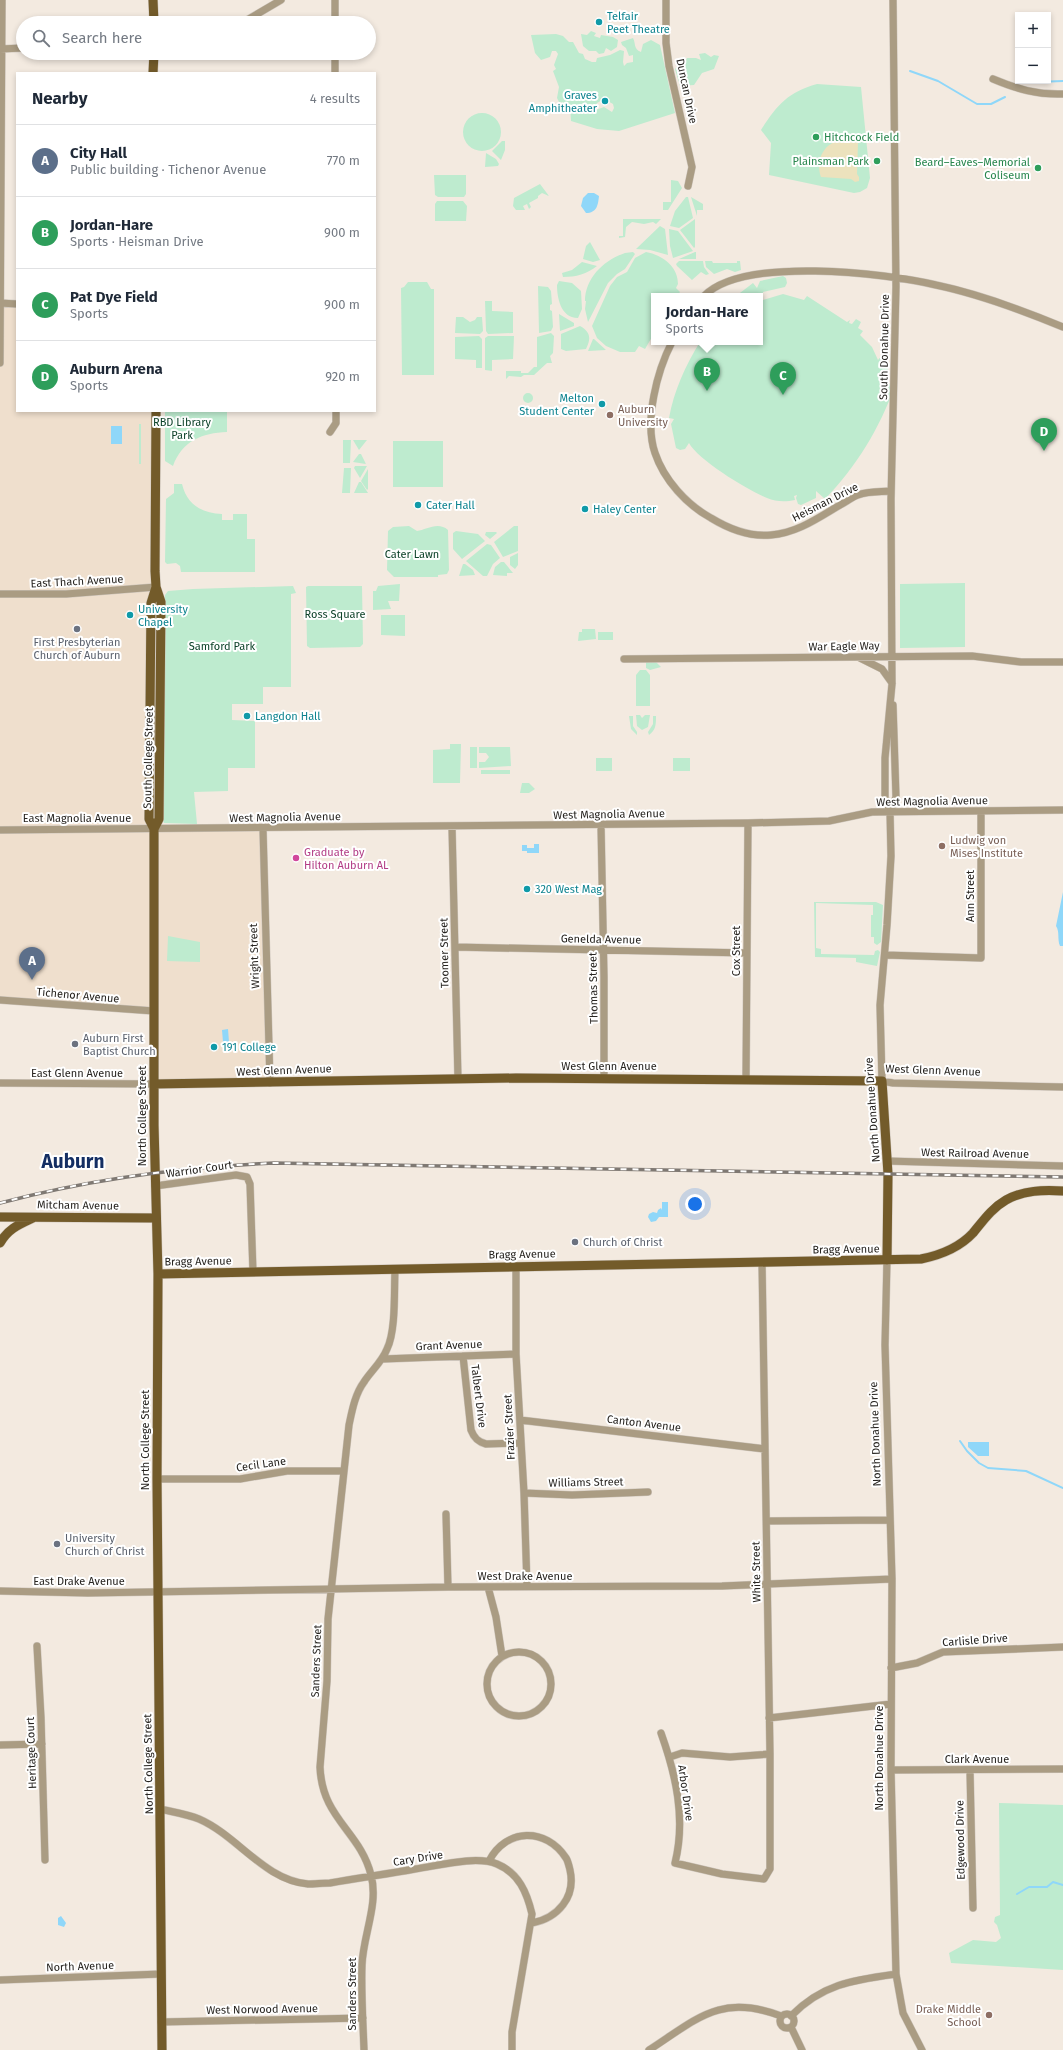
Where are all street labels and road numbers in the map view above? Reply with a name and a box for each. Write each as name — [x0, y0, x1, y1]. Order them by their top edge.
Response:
street label: Duncan Drive — [673, 57, 700, 125]
street label: South Donahue Drive — [877, 294, 892, 400]
street label: Heisman Drive — [790, 480, 860, 525]
street label: East Thach Avenue — [30, 573, 124, 590]
street label: War Eagle Way — [808, 639, 880, 654]
street label: South College Street — [141, 707, 156, 809]
street label: West Magnolia Avenue — [876, 794, 988, 809]
street label: West Magnolia Avenue — [553, 807, 665, 822]
street label: West Magnolia Avenue — [229, 810, 341, 825]
street label: East Magnolia Avenue — [23, 812, 131, 825]
street label: Ann Street — [964, 870, 977, 922]
street label: Toomer Street — [437, 918, 452, 988]
street label: Wright Street — [247, 923, 262, 989]
street label: Cox Street — [730, 926, 743, 976]
street label: Genelda Avenue — [561, 932, 641, 947]
street label: Thomas Street — [586, 952, 601, 1024]
street label: Tichenor Avenue — [36, 985, 120, 1006]
street label: North Donahue Drive — [862, 1057, 883, 1163]
street label: West Glenn Avenue — [561, 1060, 657, 1073]
street label: West Glenn Avenue — [236, 1062, 332, 1079]
street label: West Glenn Avenue — [885, 1062, 981, 1079]
street label: North College Street — [136, 1066, 149, 1166]
street label: East Glenn Avenue — [31, 1067, 123, 1080]
street label: West Railroad Avenue — [921, 1146, 1029, 1161]
street label: Warrior Court — [165, 1158, 233, 1181]
street label: Mitcham Avenue — [37, 1198, 119, 1213]
street label: Bragg Avenue — [812, 1242, 880, 1257]
street label: Bragg Avenue — [488, 1247, 556, 1262]
street label: Bragg Avenue — [164, 1254, 232, 1269]
street label: Grant Avenue — [415, 1338, 483, 1353]
street label: Talbert Drive — [468, 1364, 489, 1428]
street label: North Donahue Drive — [867, 1381, 884, 1487]
street label: North College Street — [139, 1390, 152, 1490]
street label: Frazier Street — [501, 1394, 518, 1460]
street label: Canton Avenue — [606, 1412, 682, 1434]
street label: Cecil Lane — [235, 1455, 287, 1474]
street label: Williams Street — [548, 1475, 624, 1490]
street label: White Street — [749, 1541, 764, 1603]
street label: West Drake Avenue — [478, 1570, 572, 1583]
street label: East Drake Avenue — [33, 1575, 125, 1588]
street label: Sanders Street — [309, 1624, 324, 1698]
street label: Carlisle Drive — [942, 1632, 1008, 1649]
street label: North Donahue Drive — [873, 1705, 886, 1811]
street label: North College Street — [141, 1714, 156, 1814]
street label: Heritage Court — [24, 1717, 39, 1789]
street label: Clark Avenue — [945, 1753, 1009, 1766]
street label: Arbor Drive — [675, 1764, 696, 1822]
street label: Edgewood Drive — [953, 1800, 968, 1880]
street label: Cary Drive — [392, 1848, 444, 1869]
street label: Sanders Street — [346, 1957, 359, 2030]
street label: North Avenue — [46, 1959, 114, 1974]
street label: West Norwood Avenue — [206, 2002, 318, 2017]

